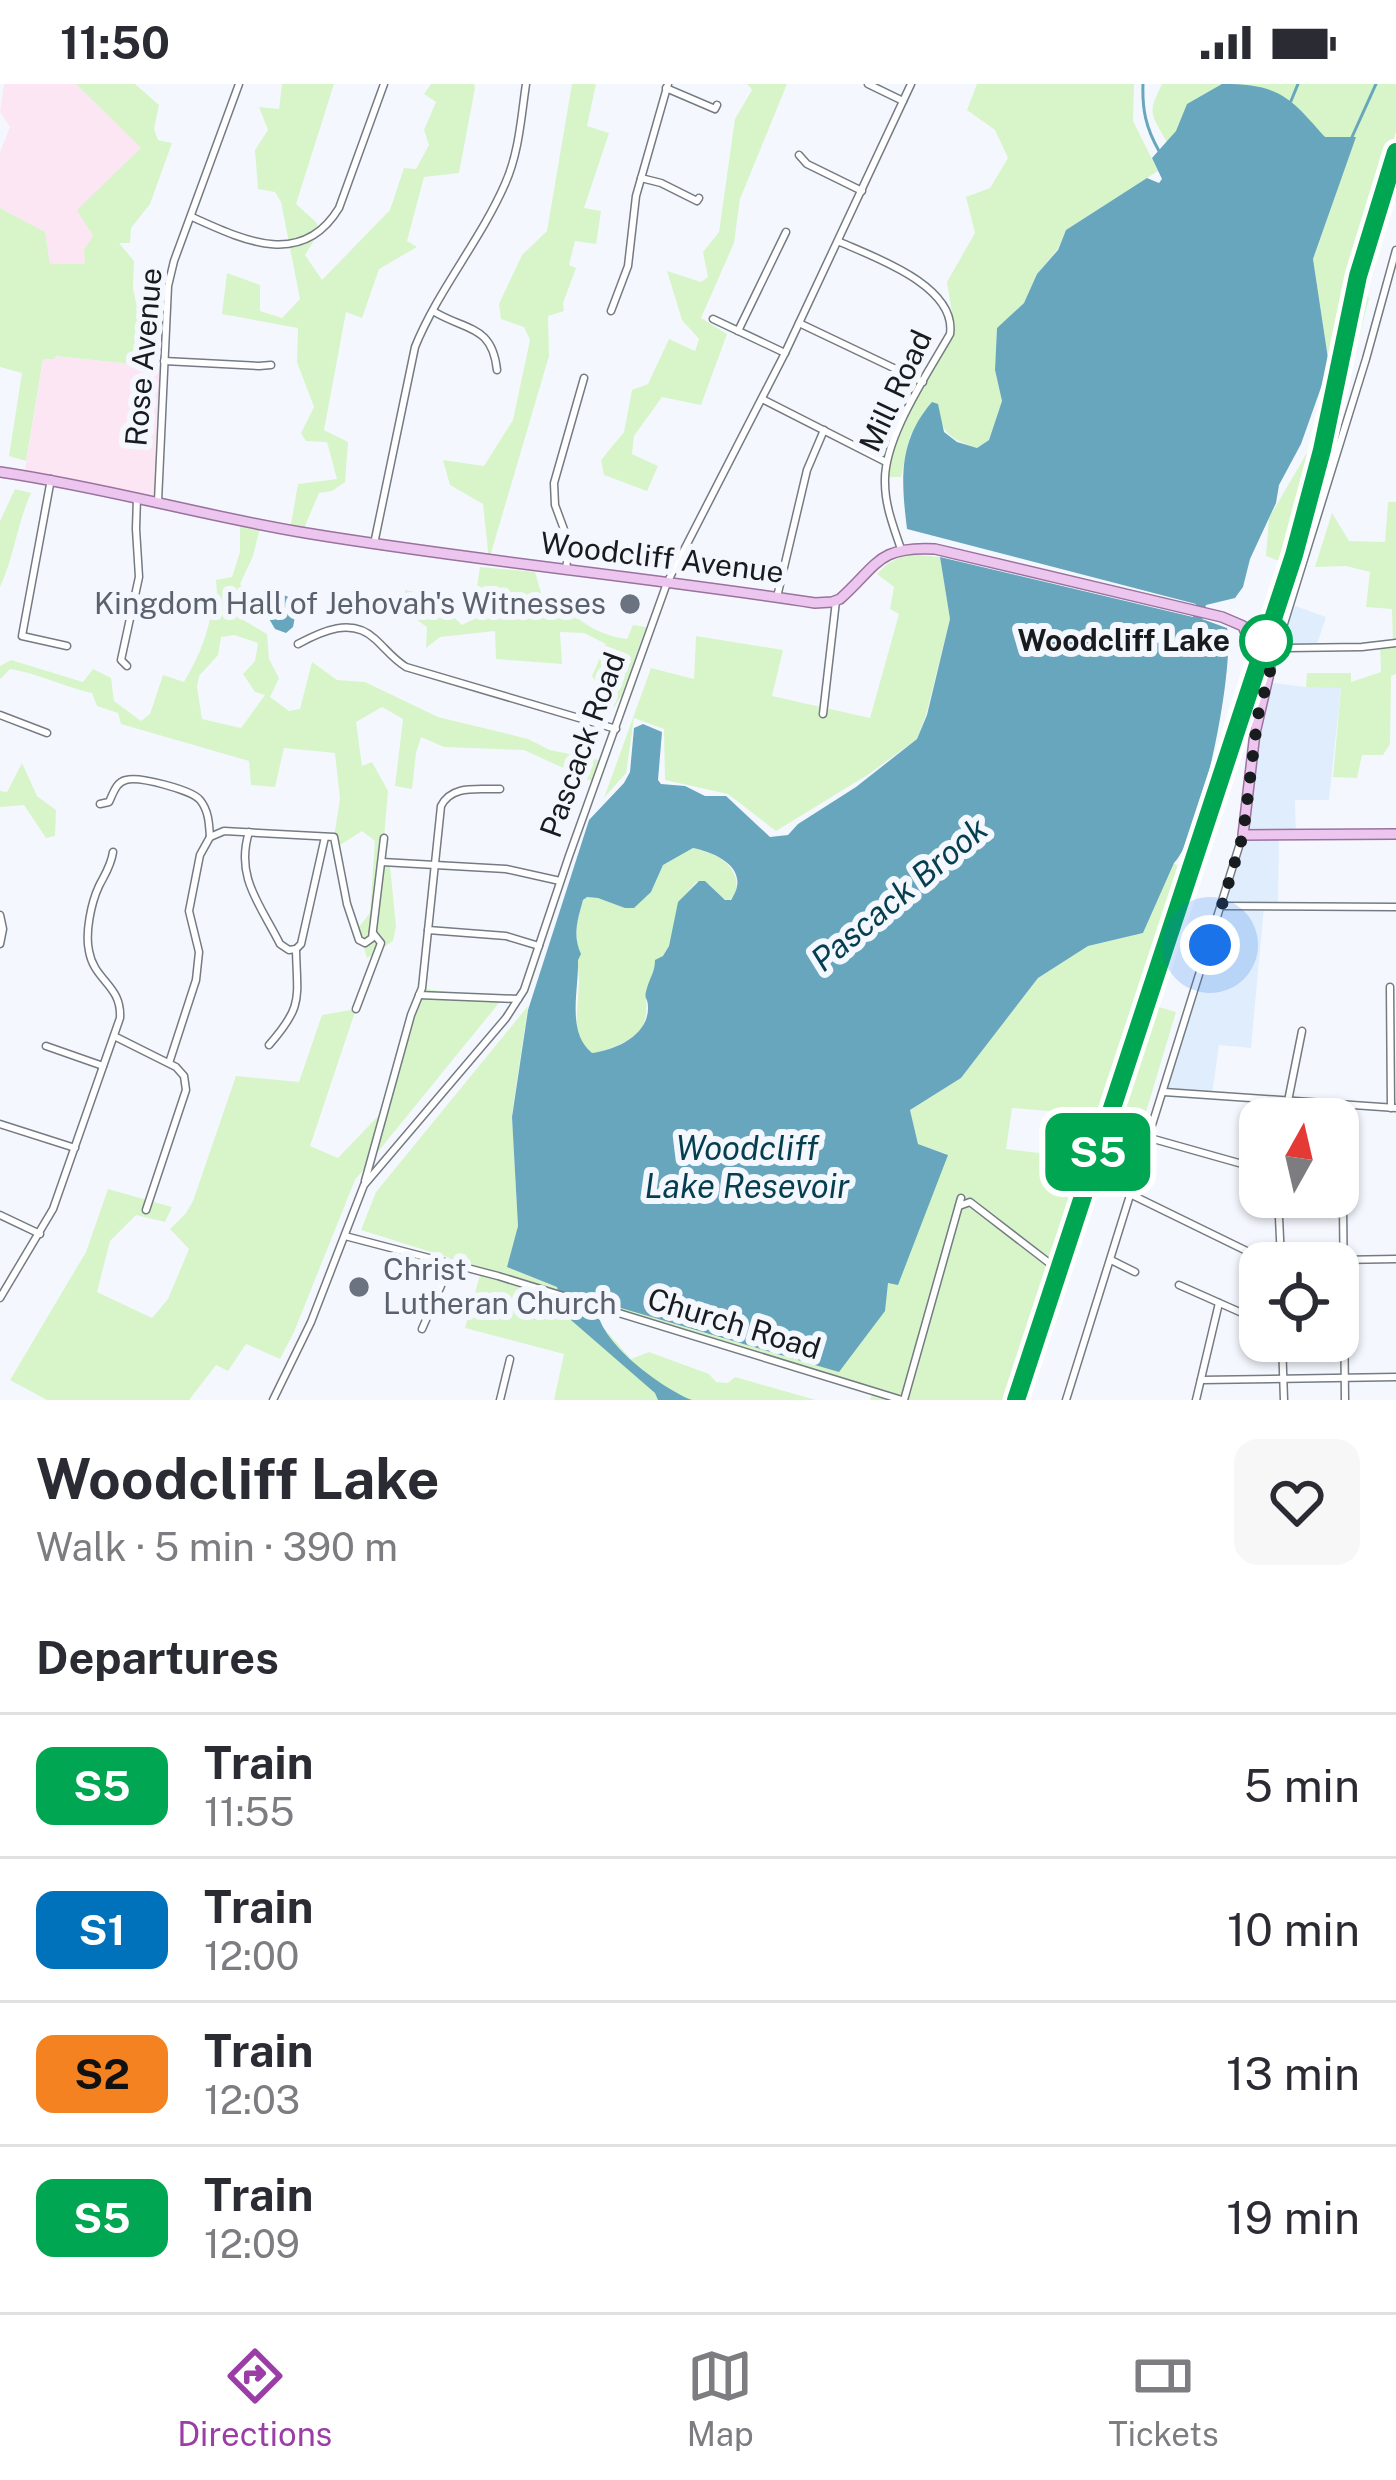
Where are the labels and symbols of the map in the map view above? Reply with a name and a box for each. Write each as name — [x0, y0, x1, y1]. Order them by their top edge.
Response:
street label: Rose Avenue — [117, 266, 169, 448]
street label: Mill Road — [851, 324, 939, 457]
street label: Woodcliff Avenue — [538, 524, 786, 590]
place label: Kingdom Hall of Jehovah's Witnesses — [94, 585, 606, 621]
marker: Kingdom Hall of Jehovah's Witnesses — [617, 591, 643, 617]
marker: Woodcliff Lake — [1241, 616, 1291, 666]
place label: Woodcliff Lake — [1018, 622, 1230, 658]
street label: Pascack Road — [532, 647, 632, 842]
water label: Pascack Brook — [803, 809, 995, 979]
your location — [1180, 915, 1240, 975]
north arrow — [1239, 1098, 1359, 1218]
line badge: S5 — [1044, 1113, 1152, 1191]
water label: Woodcliff Lake Resevoir — [644, 1129, 850, 1205]
place label: Christ Lutheran Church — [383, 1251, 617, 1321]
marker: Christ Lutheran Church — [346, 1274, 372, 1300]
street label: Church Road — [644, 1280, 825, 1366]

